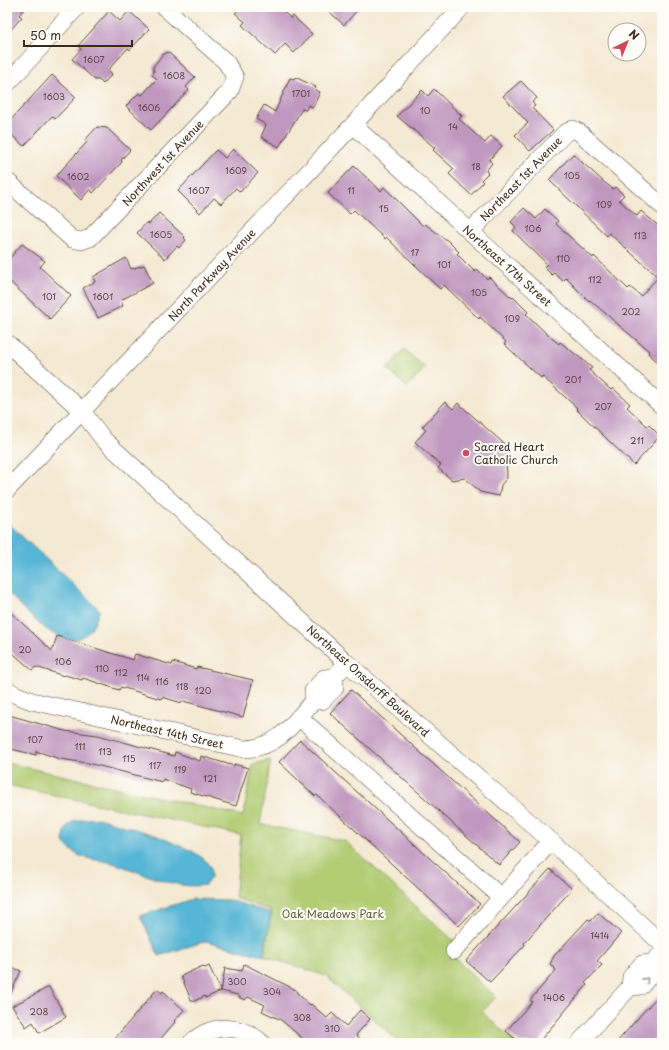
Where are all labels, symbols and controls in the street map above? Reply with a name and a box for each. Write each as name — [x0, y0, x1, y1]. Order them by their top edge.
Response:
scale bar — [24, 22, 132, 48]
north arrow — [607, 22, 647, 62]
text: N — [625, 25, 643, 44]
text: 50 m — [30, 26, 61, 44]
house number: 1607 — [83, 52, 105, 66]
house number: 1608 — [163, 68, 185, 82]
house number: 1701 — [292, 86, 310, 100]
house number: 1603 — [43, 89, 65, 103]
house number: 1606 — [138, 100, 160, 114]
house number: 10 — [420, 103, 431, 117]
street label: Northwest 1st Avenue — [118, 116, 207, 210]
house number: 14 — [448, 119, 458, 133]
street label: Northeast 1st Avenue — [476, 132, 566, 225]
house number: 18 — [471, 159, 481, 173]
house number: 1609 — [225, 163, 247, 177]
house number: 105 — [564, 168, 580, 182]
house number: 1602 — [67, 169, 89, 183]
house number: 1607 — [188, 183, 210, 197]
house number: 11 — [347, 183, 355, 197]
house number: 109 — [596, 197, 612, 211]
house number: 15 — [379, 201, 389, 215]
street label: Northeast 17th Street — [459, 221, 556, 311]
house number: 106 — [525, 221, 541, 235]
street label: North Parkway Avenue — [164, 225, 259, 325]
house number: 1605 — [150, 227, 172, 241]
house number: 113 — [633, 228, 647, 242]
house number: 17 — [411, 245, 420, 259]
house number: 110 — [556, 251, 570, 265]
house number: 101 — [437, 257, 451, 271]
house number: 112 — [588, 272, 602, 286]
house number: 105 — [471, 285, 487, 299]
house number: 101 — [42, 289, 56, 303]
house number: 1601 — [93, 289, 113, 303]
house number: 202 — [622, 304, 640, 318]
house number: 109 — [504, 311, 520, 325]
house number: 201 — [565, 372, 581, 386]
house number: 207 — [594, 399, 612, 413]
house number: 211 — [630, 433, 644, 447]
place label: Sacred Heart Catholic Church — [474, 438, 558, 468]
marker: Sacred Heart Catholic Church — [461, 448, 471, 458]
street label: Northeast Onsdorff Boulevard — [303, 621, 434, 741]
house number: 20 — [19, 642, 32, 656]
house number: 106 — [55, 654, 71, 668]
house number: 110 — [95, 661, 109, 675]
house number: 112 — [114, 665, 128, 679]
house number: 114 — [136, 670, 150, 684]
house number: 116 — [155, 674, 169, 688]
house number: 118 — [175, 679, 189, 693]
house number: 120 — [195, 683, 212, 697]
street label: Northeast 14th Street — [109, 710, 226, 753]
house number: 107 — [27, 732, 43, 746]
house number: 111 — [75, 739, 85, 753]
house number: 113 — [98, 744, 112, 758]
house number: 115 — [122, 751, 136, 765]
house number: 117 — [149, 758, 161, 772]
house number: 119 — [174, 762, 186, 776]
house number: 121 — [203, 771, 217, 785]
park label: Oak Meadows Park — [282, 905, 385, 922]
house number: 1414 — [591, 928, 609, 942]
house number: 300 — [227, 974, 247, 988]
one-way arrow — [642, 977, 649, 985]
house number: 304 — [263, 984, 281, 998]
house number: 1406 — [543, 990, 565, 1004]
house number: 208 — [30, 1004, 48, 1018]
house number: 308 — [293, 1010, 311, 1024]
house number: 310 — [324, 1021, 340, 1035]

